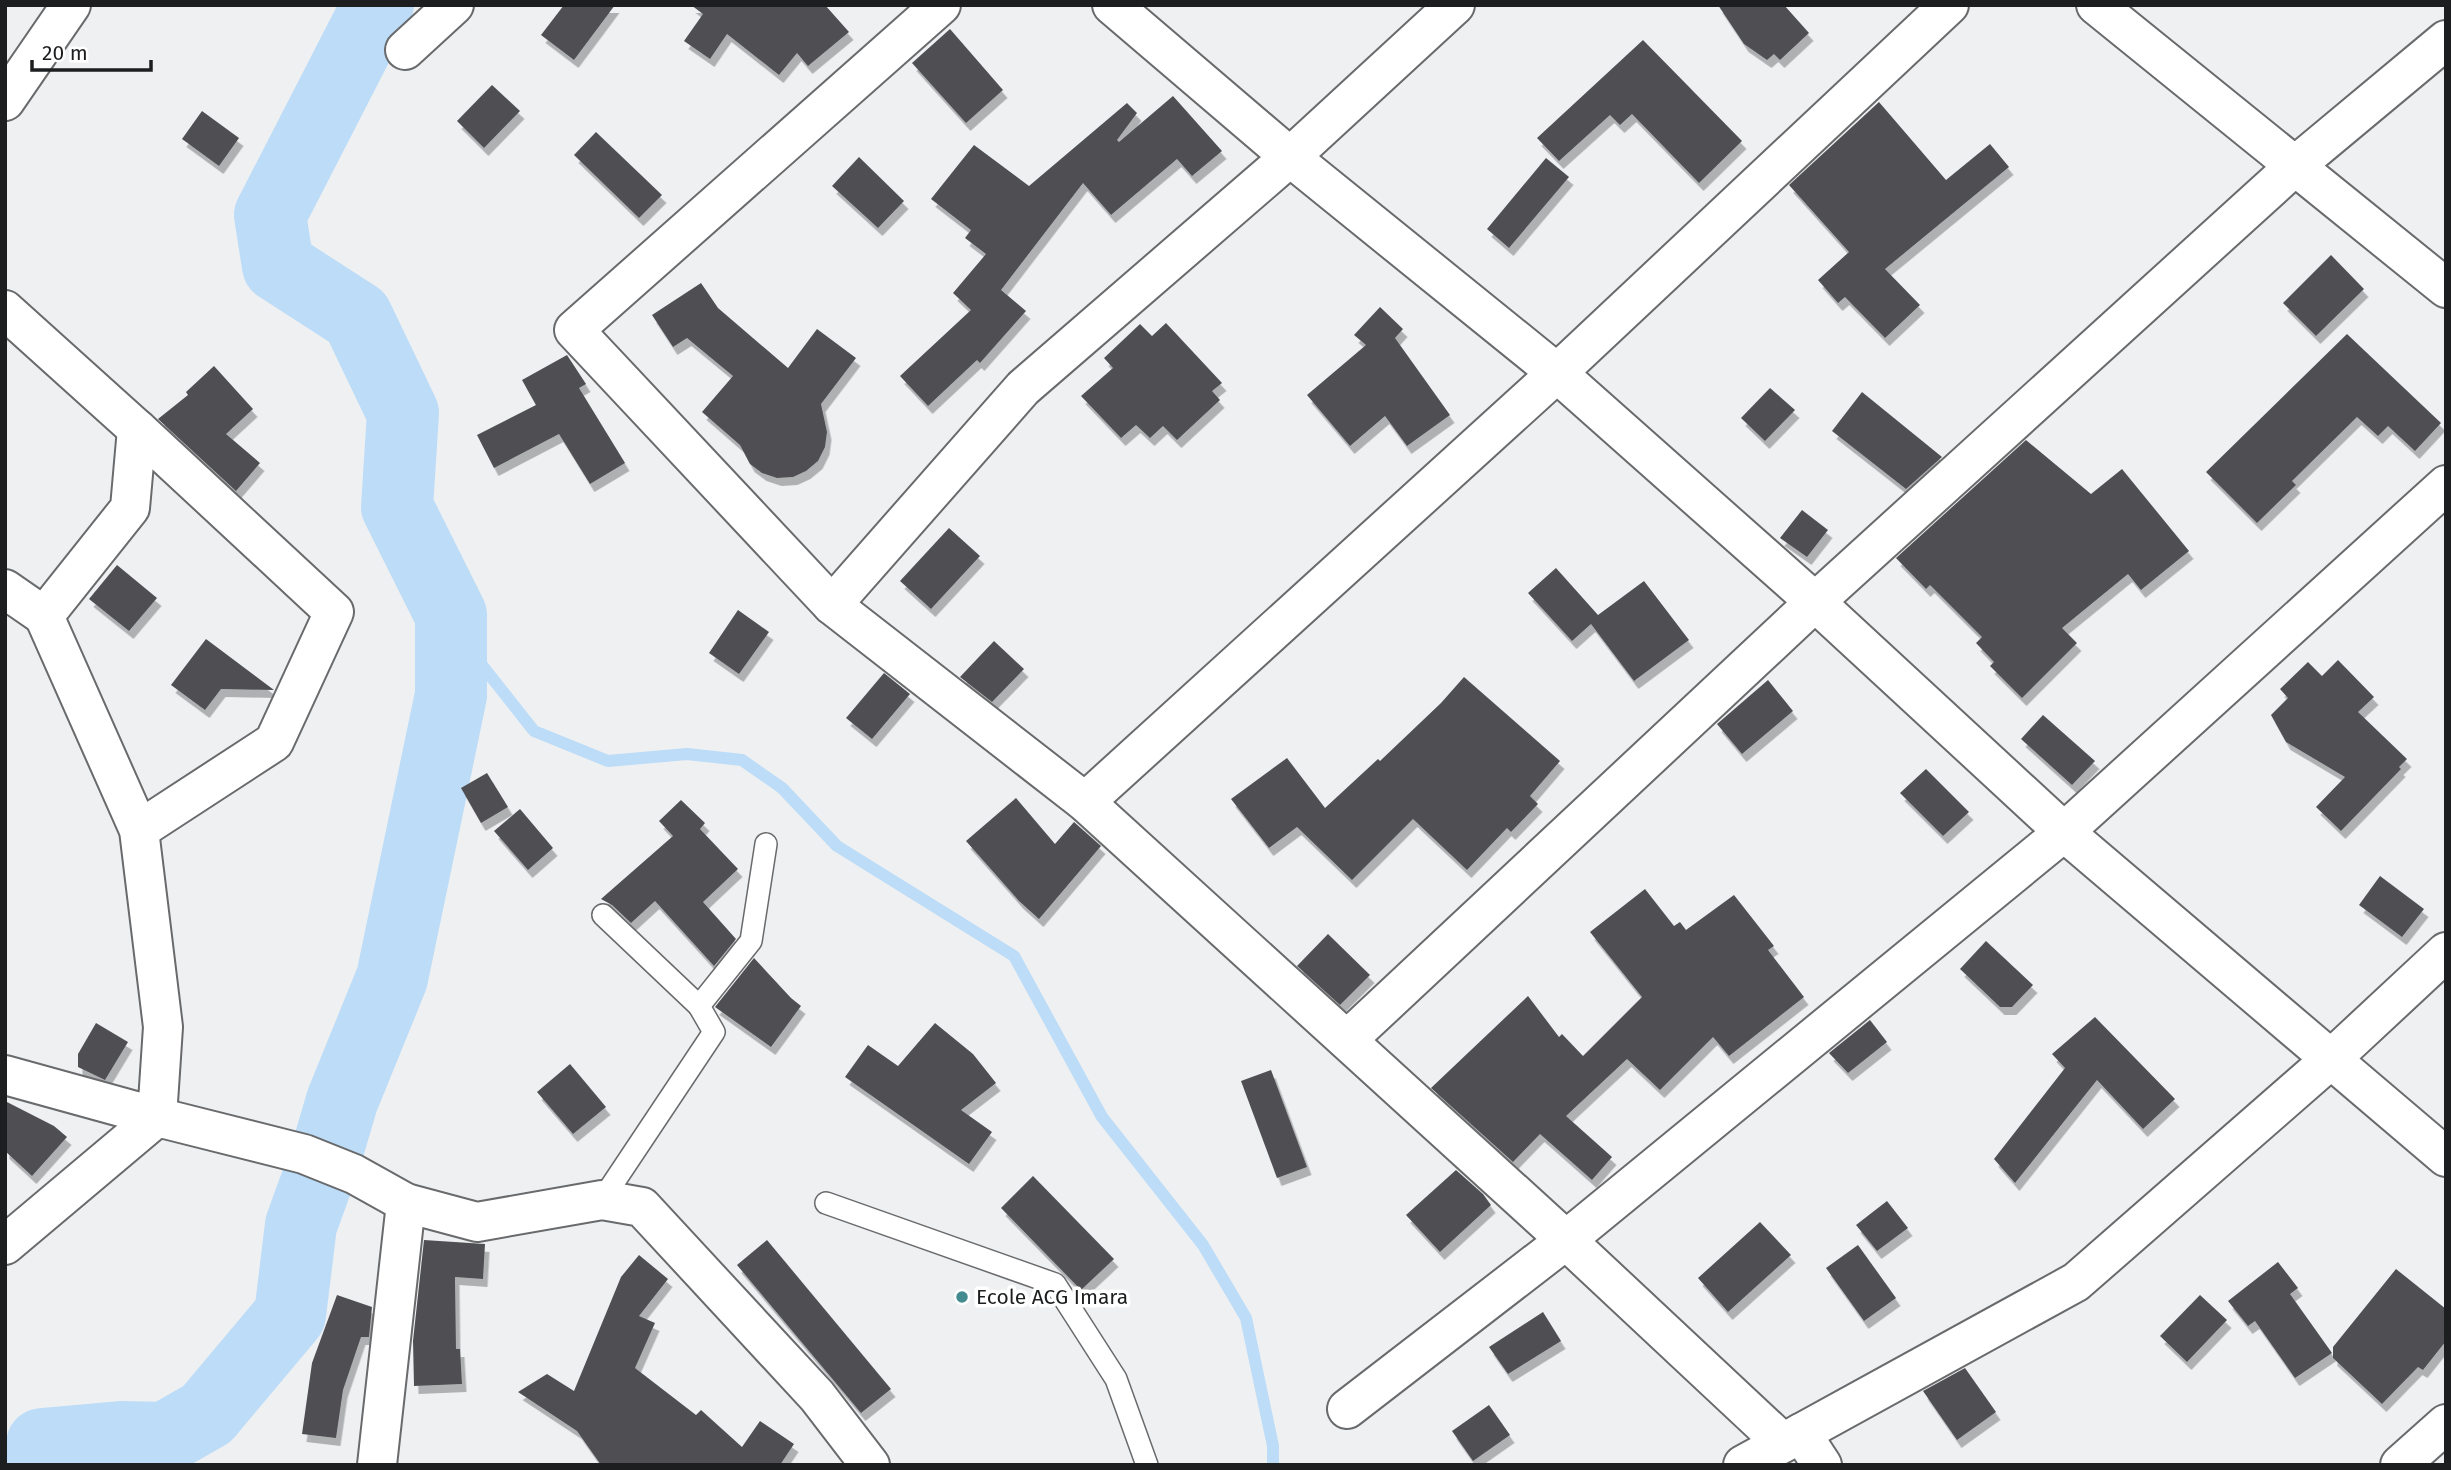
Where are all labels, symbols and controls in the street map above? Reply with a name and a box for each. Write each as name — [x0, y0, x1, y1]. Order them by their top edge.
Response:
scale bar — [32, 28, 150, 72]
text: 20 m — [42, 40, 88, 66]
place label: Ecole ACG Imara — [976, 1284, 1128, 1310]
marker: Ecole ACG Imara — [954, 1289, 970, 1305]

